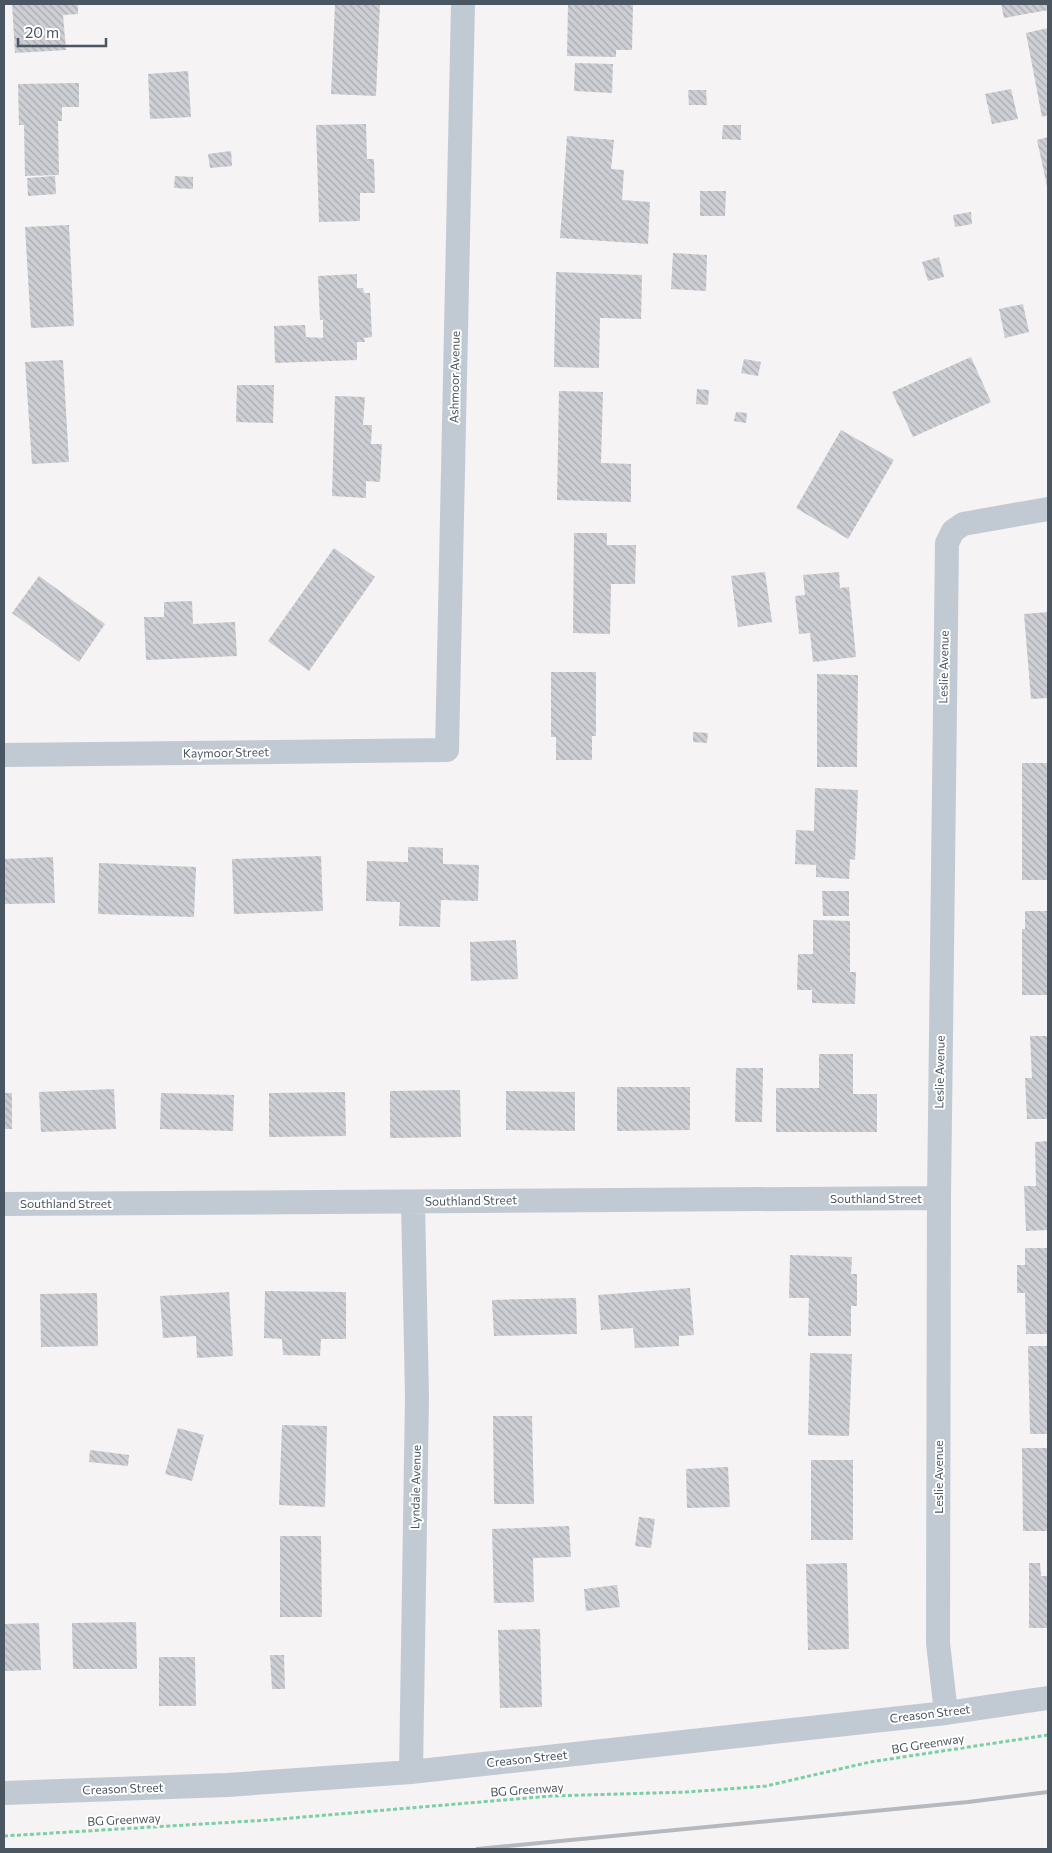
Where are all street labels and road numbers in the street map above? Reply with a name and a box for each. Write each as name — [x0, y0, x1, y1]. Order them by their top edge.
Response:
street label: Ashmoor Avenue — [446, 331, 462, 423]
street label: Leslie Avenue — [935, 630, 951, 704]
street label: Kaymoor Street — [183, 744, 269, 760]
street label: Leslie Avenue — [931, 1035, 947, 1109]
street label: Southland Street — [830, 1191, 922, 1205]
street label: Southland Street — [425, 1192, 517, 1208]
street label: Southland Street — [20, 1196, 112, 1210]
street label: Leslie Avenue — [931, 1440, 945, 1514]
street label: Lyndale Avenue — [407, 1445, 423, 1529]
street label: Creason Street — [889, 1701, 971, 1725]
street label: BG Greenway — [890, 1730, 965, 1756]
street label: Creason Street — [486, 1747, 568, 1769]
street label: BG Greenway — [490, 1779, 564, 1799]
street label: Creason Street — [82, 1780, 164, 1796]
street label: BG Greenway — [87, 1810, 161, 1828]

